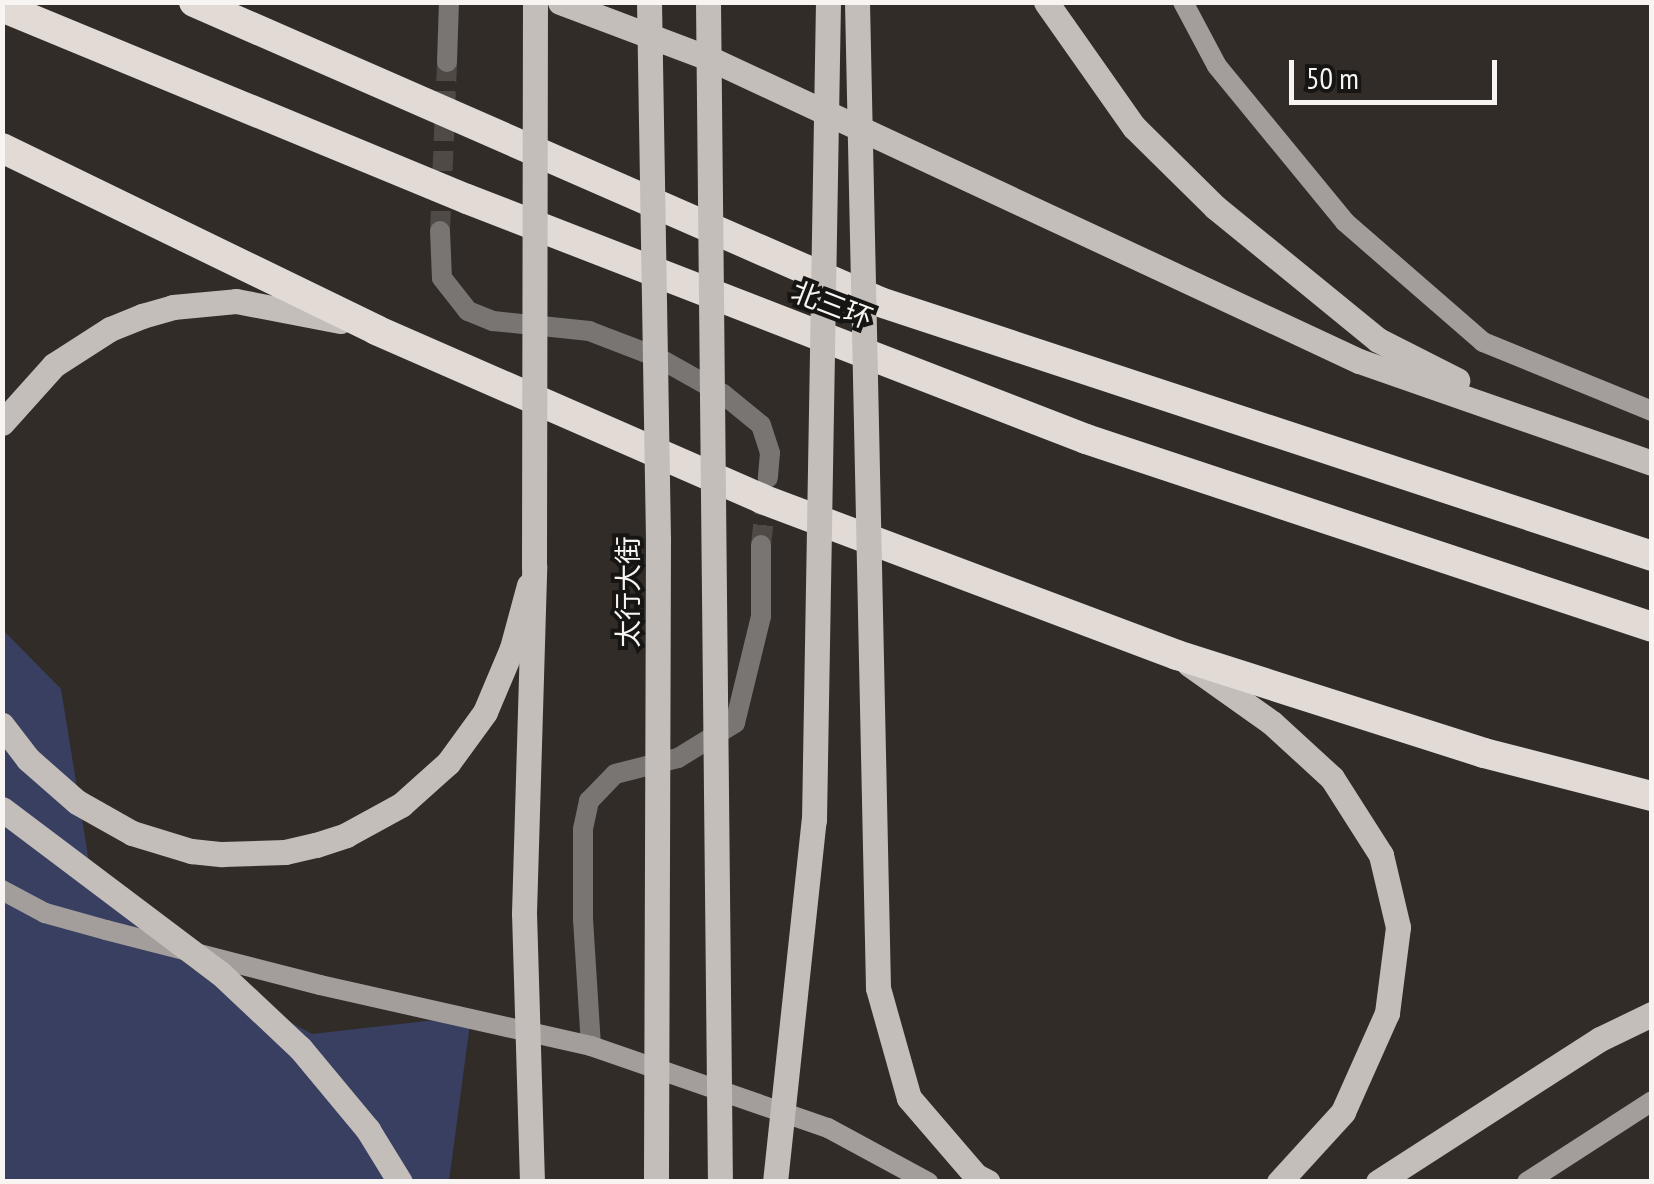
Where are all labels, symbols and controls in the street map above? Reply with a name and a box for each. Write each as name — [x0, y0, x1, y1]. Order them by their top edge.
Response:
scale bar — [1294, 40, 1502, 102]
text: 50 m — [1306, 58, 1359, 97]
street label: 北三环 — [787, 274, 877, 336]
street label: 太行大街 — [611, 536, 645, 648]

